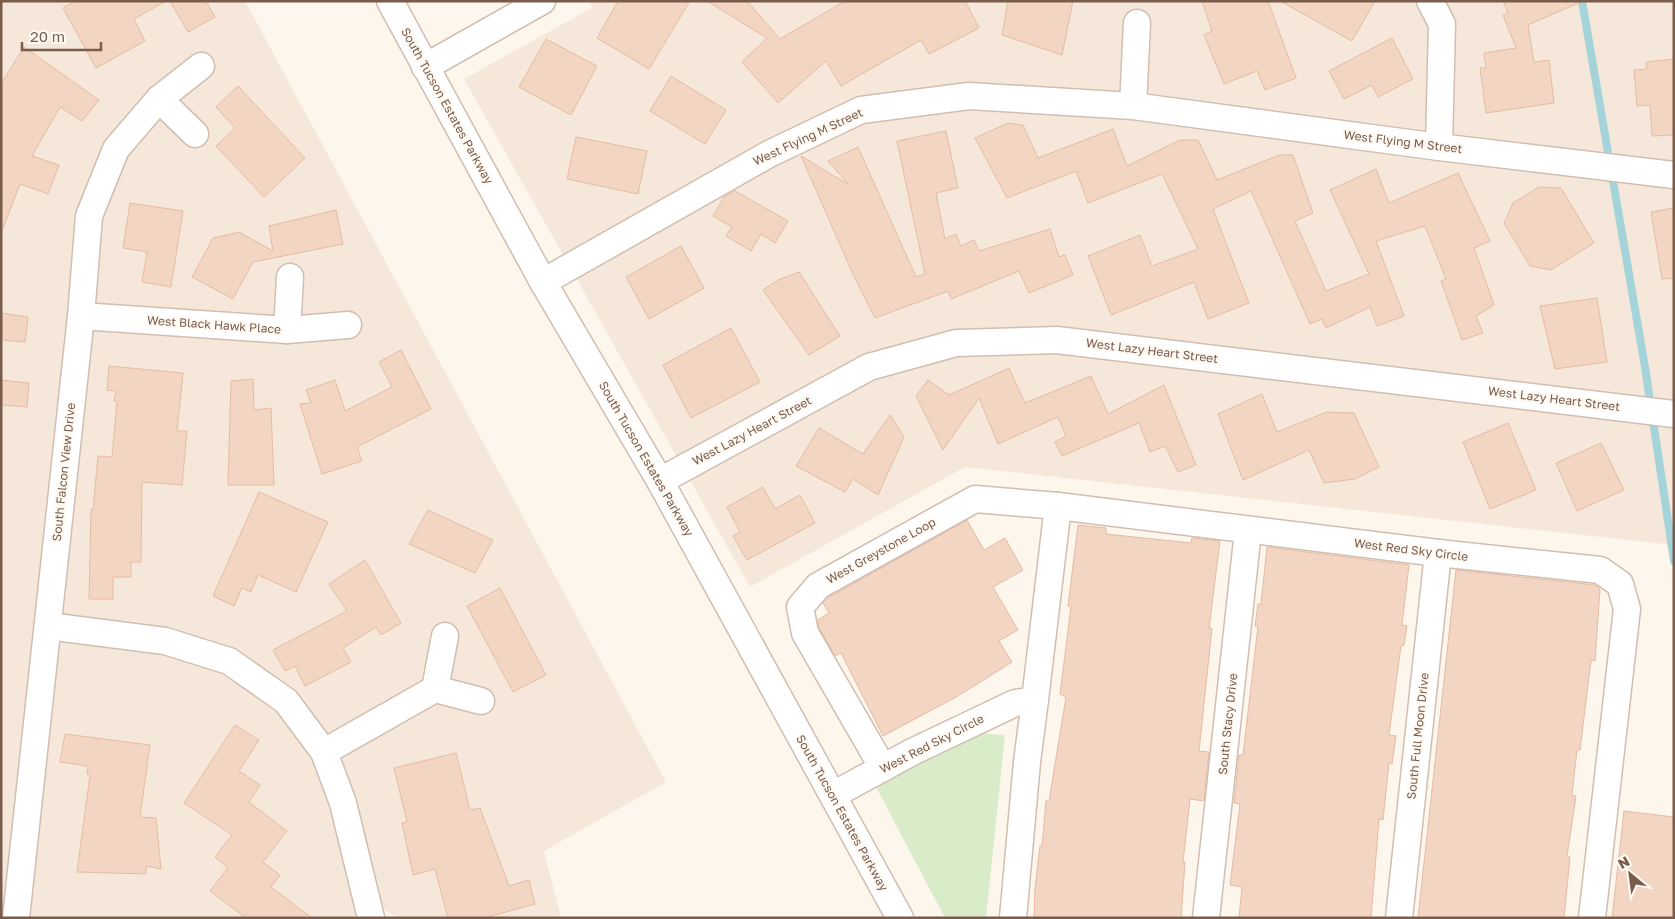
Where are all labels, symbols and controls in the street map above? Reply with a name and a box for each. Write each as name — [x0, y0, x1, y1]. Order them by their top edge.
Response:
scale bar — [22, 20, 101, 52]
street label: South Tucson Estates Parkway — [398, 25, 497, 187]
text: 20 m — [30, 27, 65, 45]
street label: West Flying M Street — [750, 104, 865, 169]
street label: West Flying M Street — [1343, 127, 1463, 156]
street label: West Black Hawk Place — [146, 312, 282, 337]
street label: West Lazy Heart Street — [1085, 335, 1219, 366]
street label: South Tucson Estates Parkway — [596, 379, 697, 539]
street label: West Lazy Heart Street — [1487, 383, 1621, 414]
street label: West Lazy Heart Street — [690, 393, 814, 468]
street label: South Falcon View Drive — [49, 402, 78, 542]
street label: West Greystone Loop — [823, 514, 938, 587]
street label: West Red Sky Circle — [1353, 535, 1469, 564]
street label: South Stacy Drive — [1215, 672, 1240, 776]
street label: South Full Moon Drive — [1403, 672, 1432, 800]
street label: West Red Sky Circle — [877, 711, 986, 776]
street label: South Tucson Estates Parkway — [793, 732, 892, 894]
north arrow — [1605, 849, 1655, 899]
text: N — [1615, 852, 1632, 872]

